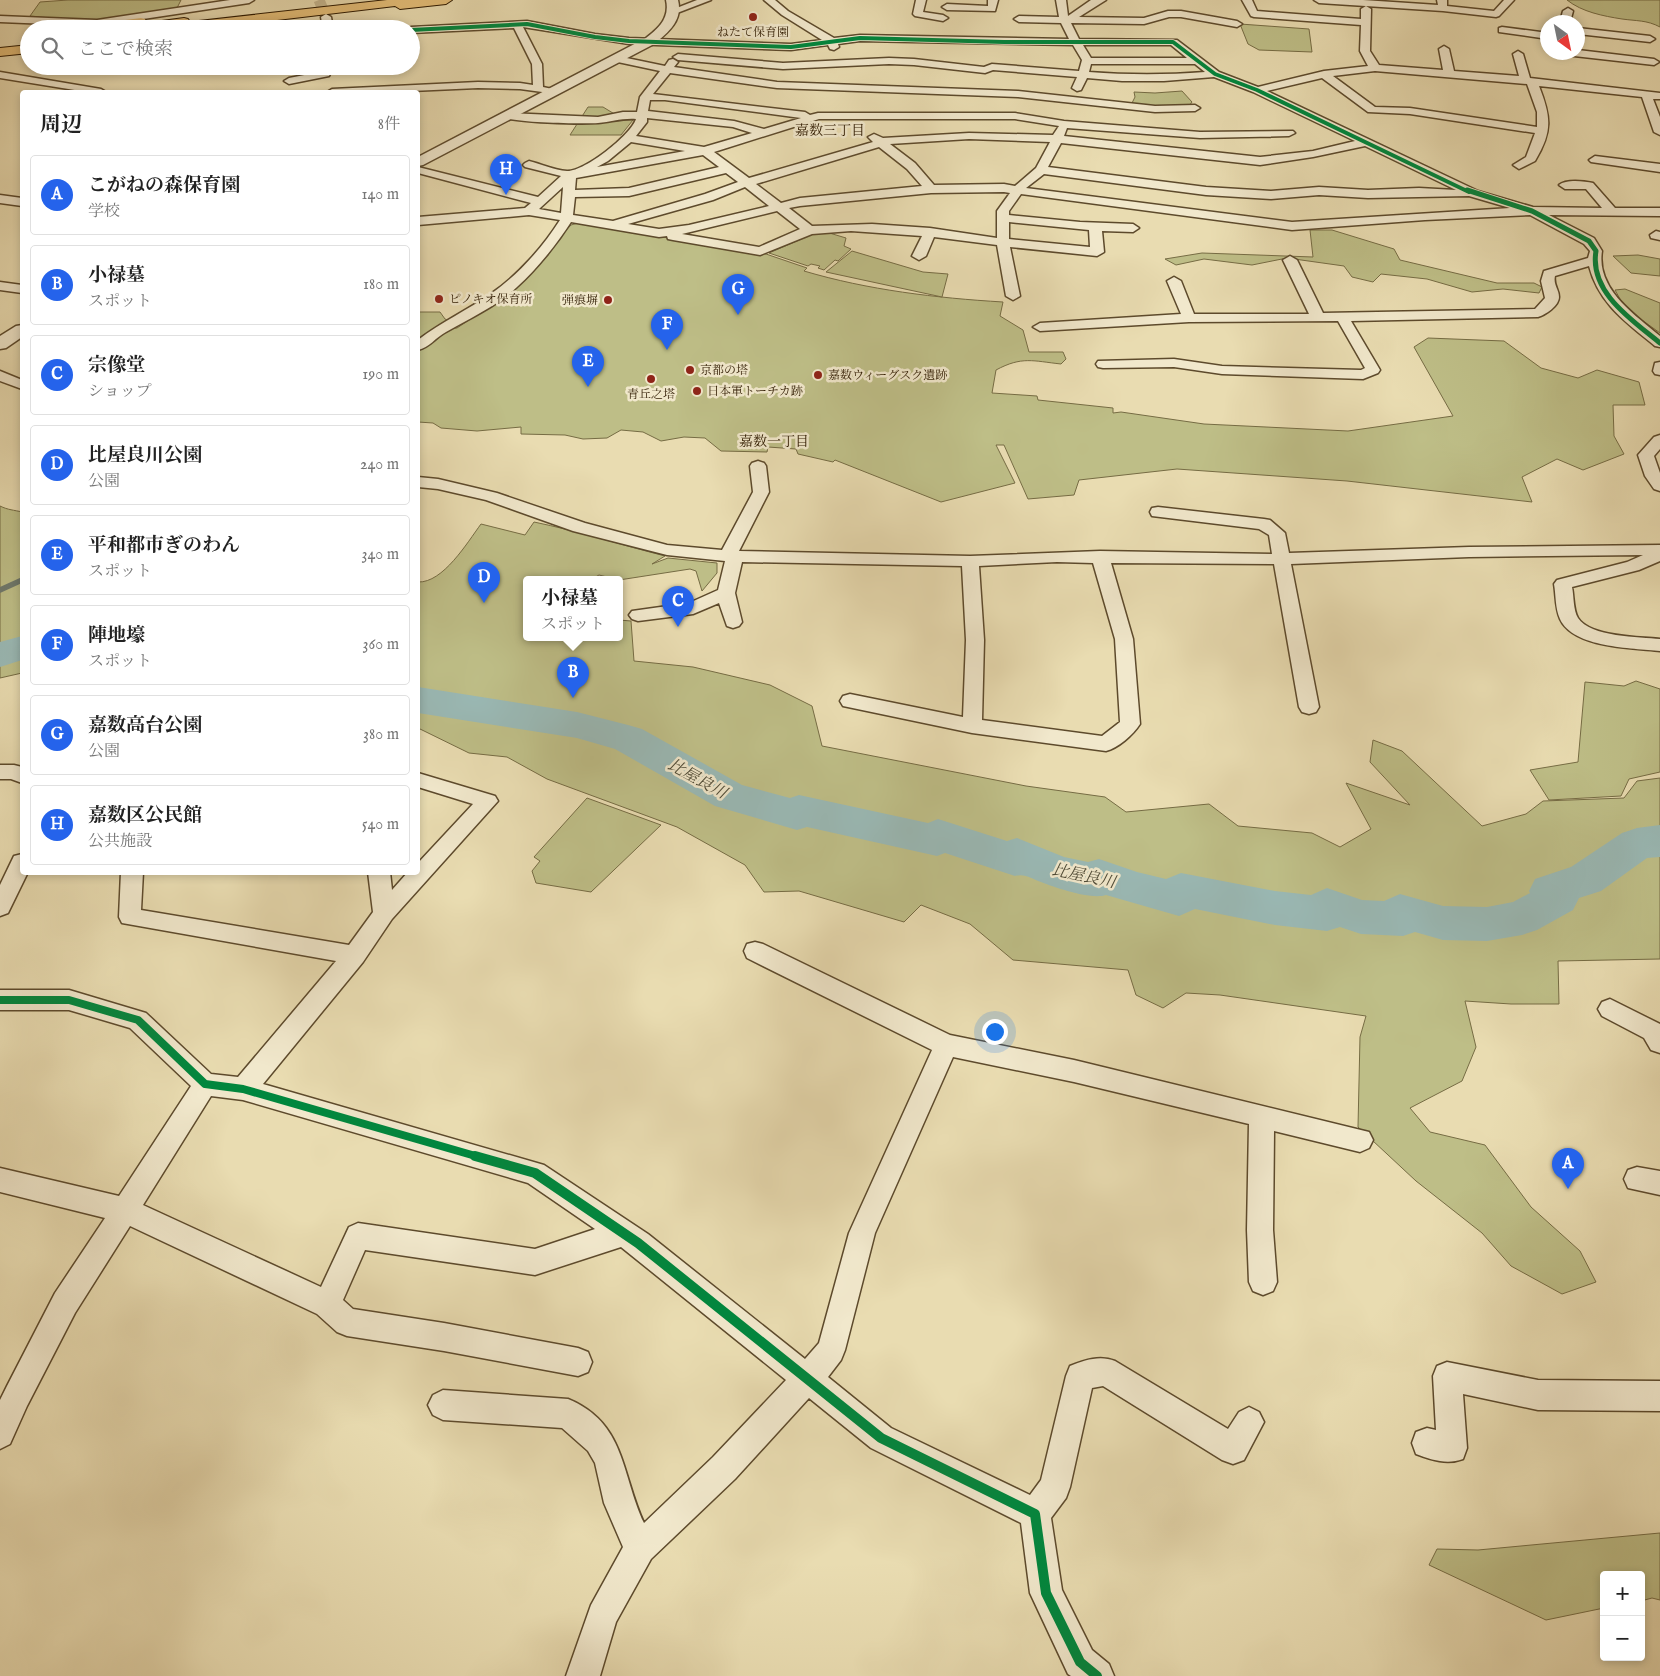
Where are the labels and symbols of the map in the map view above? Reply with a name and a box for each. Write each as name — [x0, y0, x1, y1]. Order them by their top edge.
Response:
marker: ねたて保育園 — [747, 11, 759, 23]
north arrow — [1540, 15, 1585, 60]
place label: ねたて保育園 — [717, 25, 789, 40]
district label: 嘉数三丁目 — [795, 122, 865, 140]
pin: H — [490, 154, 522, 195]
pin: G — [722, 274, 754, 315]
place label: ピノキオ保育所 — [449, 292, 532, 307]
marker: ピノキオ保育所 — [433, 293, 445, 305]
place label: 弾痕塀 — [562, 293, 598, 308]
marker: 弾痕塀 — [602, 294, 614, 306]
pin: F — [651, 309, 683, 350]
pin: E — [572, 346, 604, 387]
place label: 京都の塔 — [700, 363, 748, 378]
marker: 京都の塔 — [684, 364, 696, 376]
place label: 嘉数ウィーグスク遺跡 — [828, 368, 947, 383]
marker: 嘉数ウィーグスク遺跡 — [812, 369, 824, 381]
marker: 青丘之塔 — [645, 373, 657, 385]
place label: 日本軍トーチカ跡 — [707, 384, 803, 399]
marker: 日本軍トーチカ跡 — [691, 385, 703, 397]
place label: 青丘之塔 — [627, 387, 675, 402]
district label: 嘉数一丁目 — [739, 433, 809, 451]
pin: D — [468, 562, 500, 603]
pin: C — [662, 586, 694, 627]
pin: B — [557, 657, 589, 698]
water label: 比屋良川 — [664, 755, 732, 805]
water label: 比屋良川 — [1050, 861, 1119, 894]
your location — [982, 1019, 1008, 1045]
pin: A — [1552, 1148, 1584, 1189]

